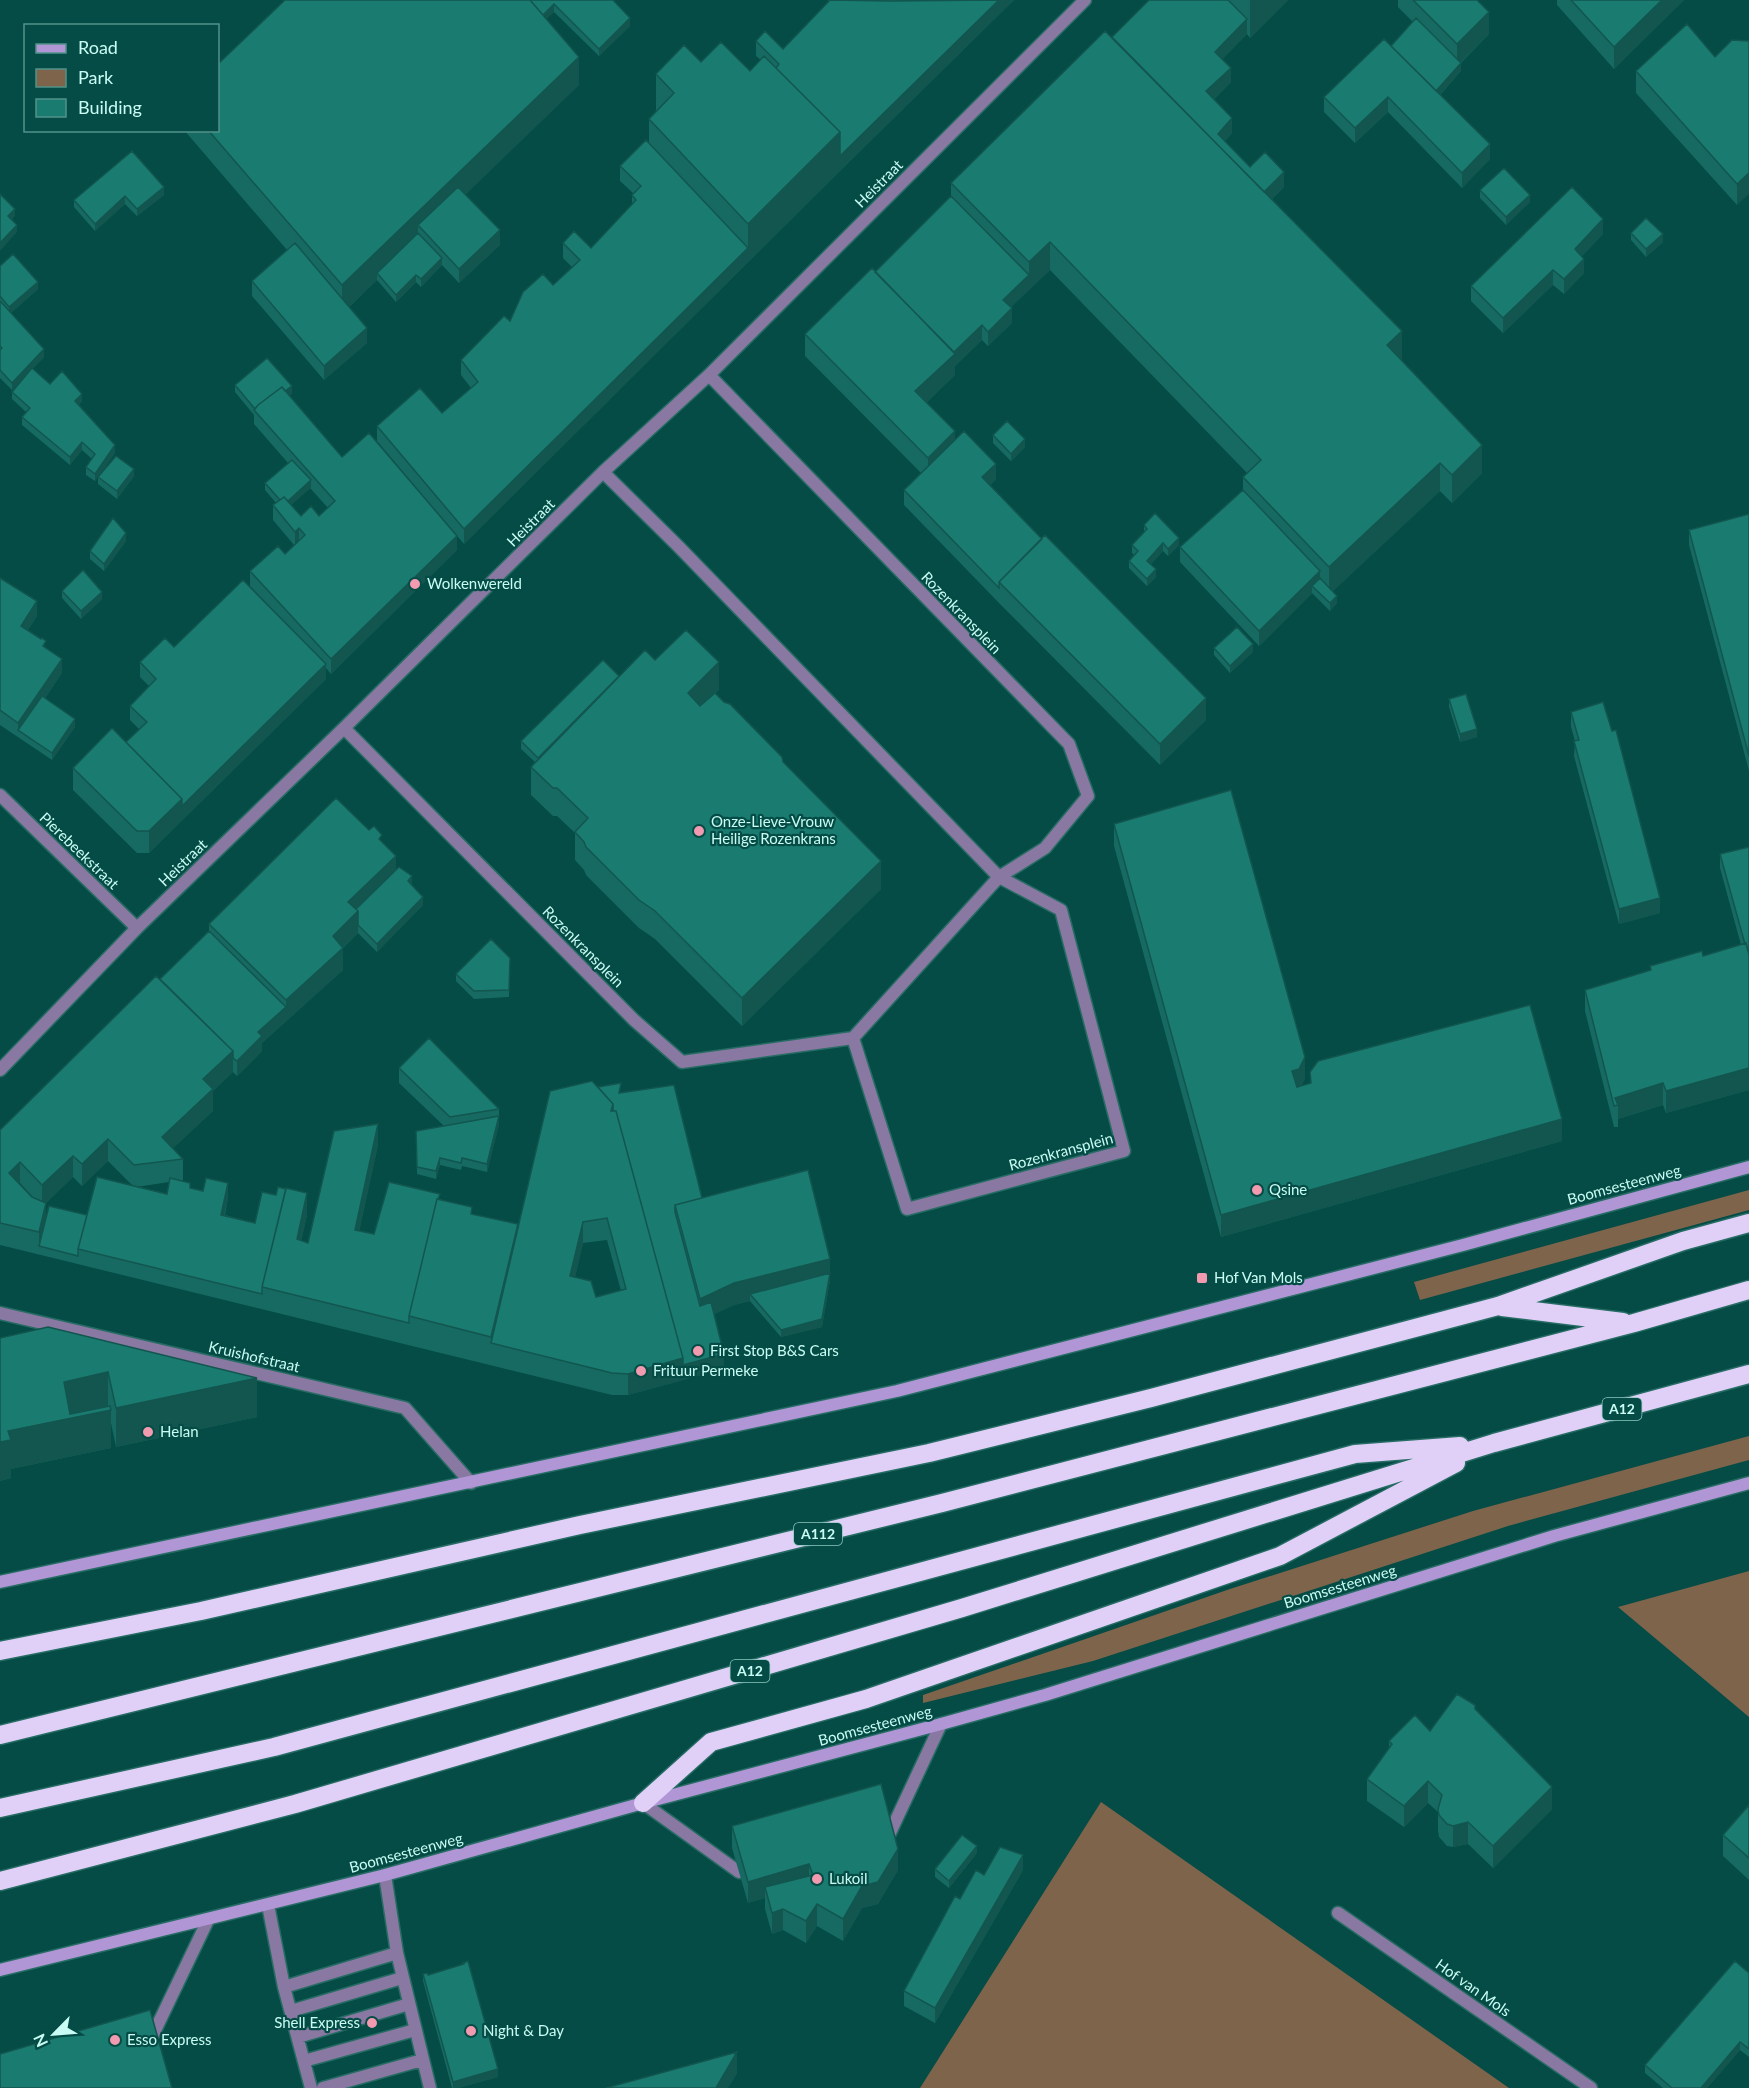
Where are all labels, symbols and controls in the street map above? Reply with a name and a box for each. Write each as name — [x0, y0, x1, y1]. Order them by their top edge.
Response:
legend — [24, 24, 219, 132]
text: Road — [78, 36, 118, 58]
text: Park — [78, 66, 114, 88]
text: Building — [78, 96, 142, 118]
street label: Heistraat — [851, 155, 906, 211]
street label: Heistraat — [503, 494, 558, 550]
street label: Rozenkransplein — [918, 567, 1005, 657]
place label: Wolkenwereld — [427, 574, 522, 592]
marker: Wolkenwereld — [408, 577, 422, 591]
street label: Pierebeekstraat — [36, 808, 123, 893]
place label: Onze-Lieve-Vrouw Heilige Rozenkrans — [711, 812, 836, 847]
marker: Onze-Lieve-Vrouw Heilige Rozenkrans — [692, 824, 706, 838]
street label: Heistraat — [154, 834, 211, 890]
street label: Rozenkransplein — [539, 902, 628, 991]
street label: Rozenkransplein — [1007, 1128, 1115, 1174]
street label: Boomsesteenweg — [1565, 1160, 1683, 1208]
place label: Qsine — [1269, 1180, 1307, 1198]
marker: Qsine — [1250, 1183, 1264, 1197]
place label: Hof Van Mols — [1214, 1268, 1303, 1286]
marker: Hof Van Mols — [1195, 1271, 1209, 1285]
street label: Kruishofstraat — [207, 1337, 302, 1375]
place label: First Stop B&S Cars — [710, 1341, 839, 1359]
marker: First Stop B&S Cars — [691, 1344, 705, 1358]
place label: Frituur Permeke — [653, 1361, 758, 1379]
marker: Frituur Permeke — [634, 1364, 648, 1378]
road number: A12 — [1602, 1398, 1642, 1420]
place label: Helan — [160, 1422, 199, 1440]
marker: Helan — [141, 1425, 155, 1439]
road number: A112 — [794, 1523, 842, 1545]
street label: Boomsesteenweg — [1281, 1560, 1398, 1612]
road number: A12 — [730, 1660, 770, 1682]
street label: Boomsesteenweg — [816, 1701, 934, 1749]
street label: Boomsesteenweg — [347, 1828, 465, 1876]
place label: Lukoil — [829, 1869, 867, 1887]
marker: Lukoil — [810, 1872, 824, 1886]
street label: Hof van Mols — [1433, 1955, 1515, 2020]
north arrow — [24, 2004, 84, 2064]
place label: Shell Express — [274, 2013, 360, 2031]
marker: Shell Express — [365, 2016, 379, 2030]
place label: Night & Day — [483, 2021, 564, 2039]
marker: Night & Day — [464, 2024, 478, 2038]
place label: Esso Express — [127, 2030, 211, 2048]
text: N — [29, 2031, 51, 2050]
marker: Esso Express — [108, 2033, 122, 2047]

